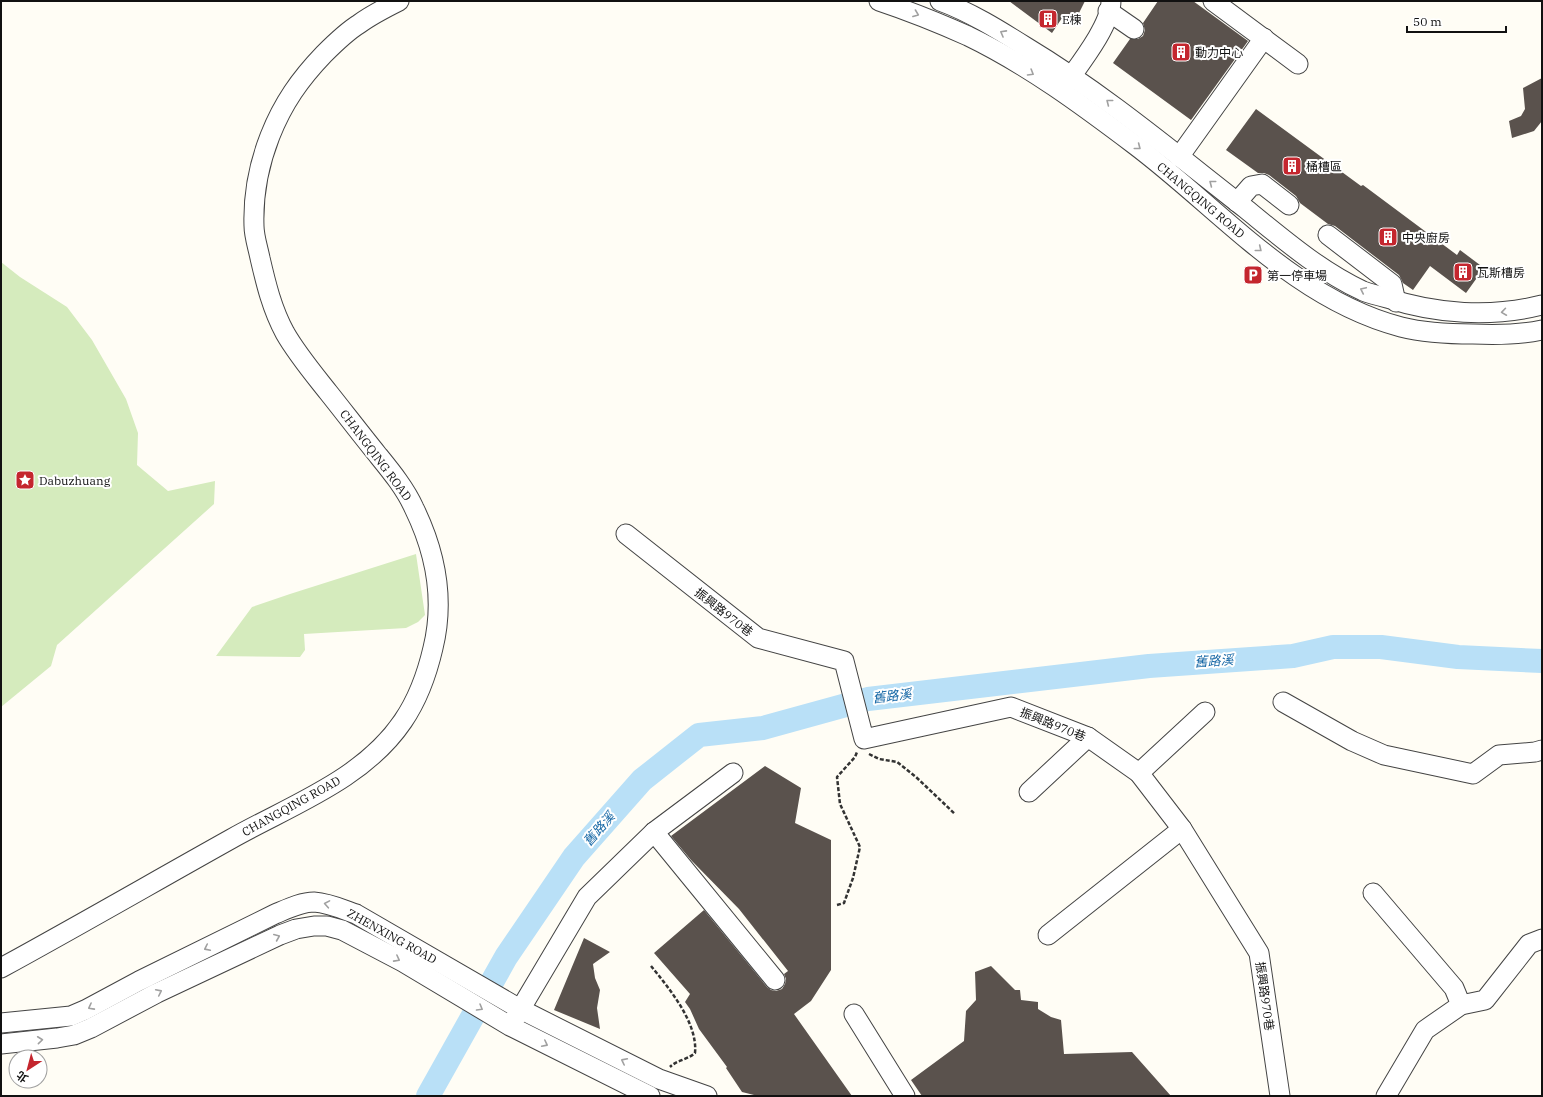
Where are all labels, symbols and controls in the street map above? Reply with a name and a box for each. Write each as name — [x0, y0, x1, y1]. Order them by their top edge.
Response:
building icon: E棟 — [1037, 8, 1059, 30]
scale bar — [1407, 8, 1506, 34]
one-way arrow — [912, 10, 919, 18]
place label: E棟 — [1062, 12, 1082, 27]
text: 50 m — [1413, 14, 1442, 29]
one-way arrow — [1000, 30, 1007, 37]
building icon: 動力中心 — [1170, 41, 1192, 63]
place label: 動力中心 — [1195, 45, 1243, 60]
one-way arrow — [1027, 68, 1034, 75]
one-way arrow — [1107, 100, 1114, 107]
one-way arrow — [1133, 143, 1140, 150]
building icon: 桶槽區 — [1281, 155, 1303, 177]
street label: CHANGQING ROAD — [1154, 159, 1248, 241]
place label: 桶槽區 — [1306, 159, 1342, 174]
one-way arrow — [1209, 180, 1216, 187]
building icon: 中央廚房 — [1377, 226, 1399, 248]
place label: 中央廚房 — [1402, 230, 1450, 245]
one-way arrow — [1254, 244, 1261, 251]
building icon: 瓦斯槽房 — [1452, 261, 1474, 283]
parking icon: 第一停車場 — [1242, 264, 1264, 286]
place label: 瓦斯槽房 — [1477, 265, 1525, 280]
place label: 第一停車場 — [1267, 268, 1327, 283]
one-way arrow — [1360, 287, 1367, 295]
one-way arrow — [1501, 307, 1507, 316]
street label: CHANGQING ROAD — [337, 406, 415, 504]
place icon: Dabuzhuang — [14, 469, 36, 491]
place label: Dabuzhuang — [39, 473, 111, 488]
street label: 振興路970巷 — [692, 585, 756, 639]
water label: 舊路溪 — [1194, 651, 1236, 671]
water label: 舊路溪 — [872, 685, 914, 707]
street label: 振興路970巷 — [1018, 704, 1088, 744]
street label: CHANGQING ROAD — [239, 773, 343, 839]
water label: 舊路溪 — [580, 807, 620, 849]
one-way arrow — [324, 901, 330, 909]
street label: ZHENXING ROAD — [345, 905, 439, 967]
one-way arrow — [273, 933, 280, 941]
one-way arrow — [203, 943, 211, 950]
one-way arrow — [393, 955, 400, 962]
street label: 振興路970巷 — [1253, 960, 1277, 1032]
one-way arrow — [155, 989, 162, 997]
one-way arrow — [88, 1002, 95, 1010]
one-way arrow — [476, 1004, 483, 1011]
one-way arrow — [37, 1036, 43, 1045]
one-way arrow — [541, 1039, 548, 1046]
north arrow — [8, 1049, 48, 1089]
one-way arrow — [621, 1058, 628, 1066]
text: 北 — [14, 1068, 31, 1086]

